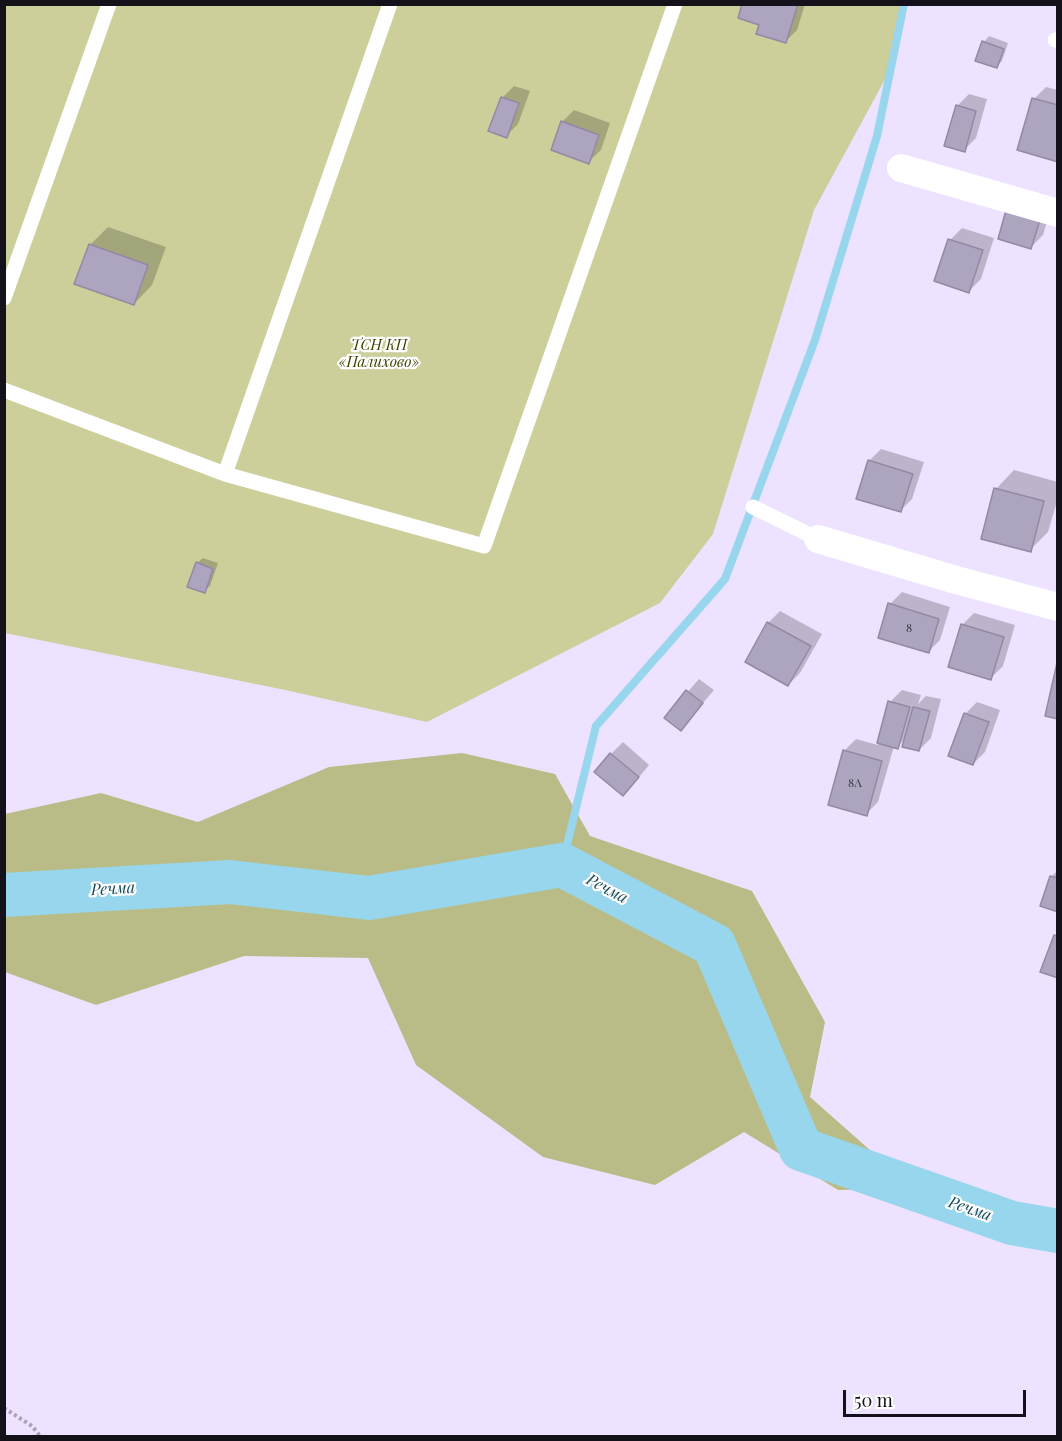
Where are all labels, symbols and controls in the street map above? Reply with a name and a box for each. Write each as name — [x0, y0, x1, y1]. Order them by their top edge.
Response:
park label: ТСН КП «Палихово» — [339, 336, 419, 371]
house number: 8 — [906, 621, 912, 635]
house number: 8А — [848, 776, 862, 790]
water label: Речма — [583, 870, 631, 908]
water label: Речма — [90, 878, 136, 900]
water label: Речма — [946, 1193, 994, 1225]
scale bar — [846, 1378, 1029, 1416]
text: 50 m — [854, 1388, 893, 1412]

